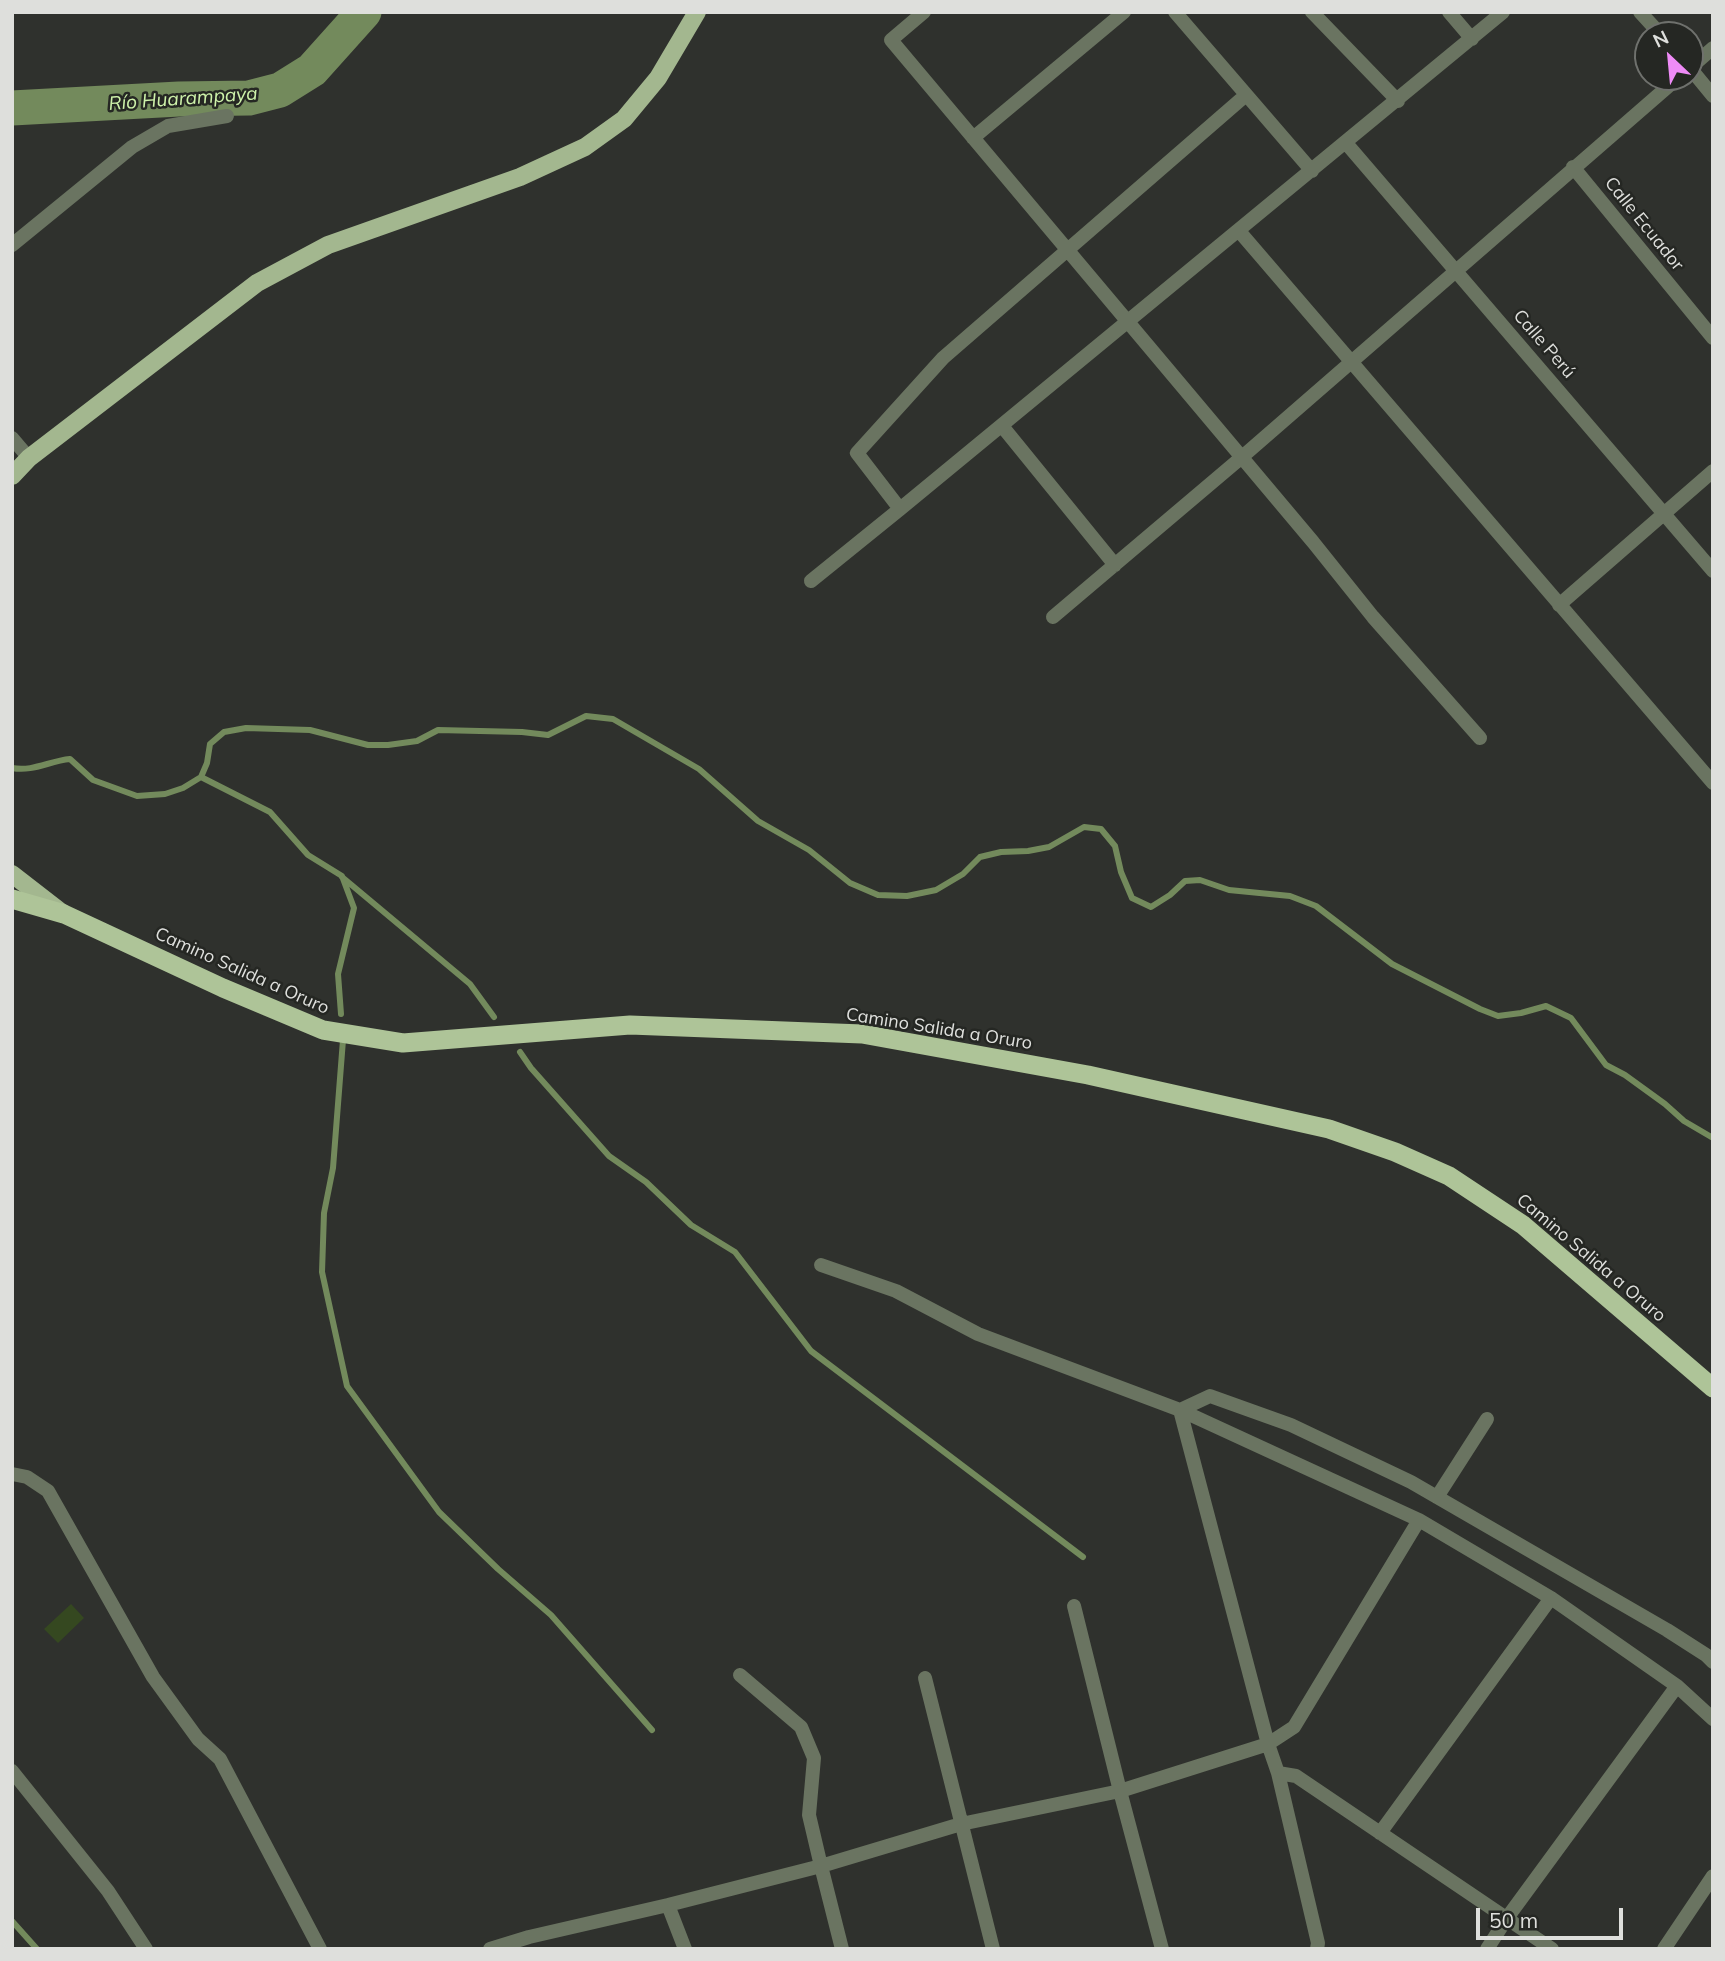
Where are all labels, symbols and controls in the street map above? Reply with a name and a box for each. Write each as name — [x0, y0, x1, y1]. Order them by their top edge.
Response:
north arrow — [1634, 21, 1704, 91]
text: N — [1649, 25, 1672, 53]
water label: Río Huarampaya — [108, 82, 258, 116]
street label: Calle Ecuador — [1600, 173, 1688, 275]
street label: Calle Perú — [1508, 305, 1580, 383]
street label: Camino Salida a Oruro — [152, 923, 332, 1019]
street label: Camino Salida a Oruro — [844, 1004, 1034, 1054]
street label: Camino Salida a Oruro — [1512, 1189, 1670, 1327]
scale bar — [1480, 1895, 1627, 1939]
text: 50 m — [1489, 1907, 1538, 1933]

